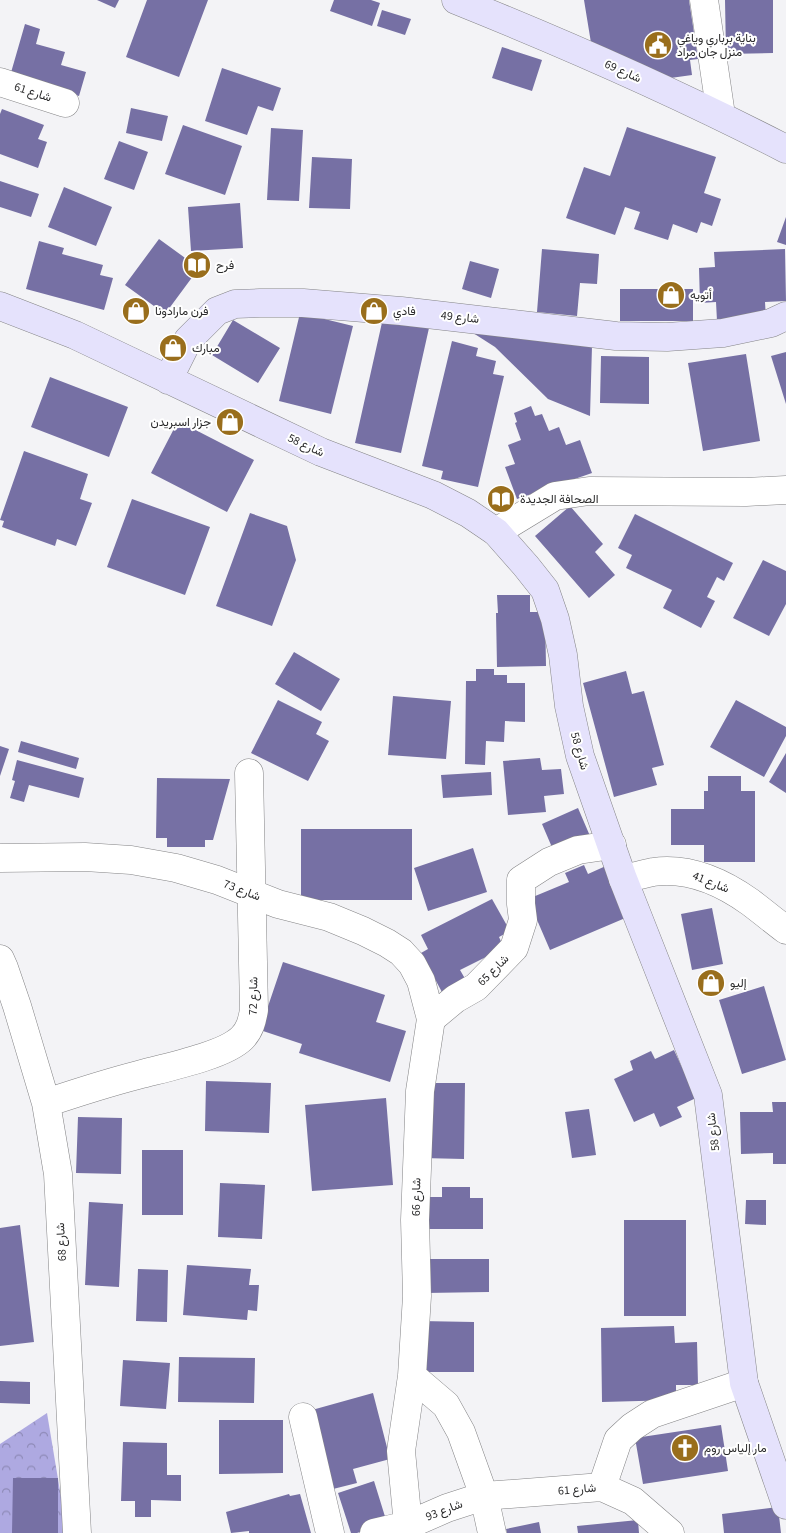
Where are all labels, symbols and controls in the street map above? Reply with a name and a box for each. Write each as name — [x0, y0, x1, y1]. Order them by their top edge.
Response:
public building icon: بناية برباري وياغي منزل جان مراد — [643, 30, 673, 60]
place label: بناية برباري وياغي منزل جان مراد — [677, 30, 756, 61]
street label: شارع 69 — [602, 56, 644, 87]
street label: شارع 61 — [12, 78, 54, 107]
library icon: فرح — [182, 250, 212, 280]
place label: فرح — [216, 257, 234, 274]
shop icon: أتويه — [656, 280, 686, 310]
place label: أتويه — [690, 287, 712, 304]
shop icon: فرن مارادونا — [121, 296, 151, 326]
shop icon: فادي — [359, 296, 389, 326]
place label: فرن مارادونا — [155, 303, 209, 320]
place label: فادي — [393, 303, 416, 321]
street label: شارع 49 — [440, 307, 480, 328]
shop icon: مبارك — [158, 333, 188, 363]
place label: مبارك — [192, 340, 220, 357]
shop icon: جزار اسبريدن — [215, 407, 245, 437]
place label: جزار اسبريدن — [151, 414, 211, 431]
street label: شارع 58 — [285, 430, 327, 461]
library icon: الصحافة الجديدة — [486, 484, 516, 514]
place label: الصحافة الجديدة — [520, 491, 599, 508]
street label: شارع 58 — [566, 730, 593, 772]
street label: شارع 41 — [690, 867, 732, 898]
street label: شارع 73 — [221, 876, 263, 905]
street label: شارع 65 — [474, 951, 513, 990]
shop icon: إليو — [696, 968, 726, 998]
place label: إليو — [730, 975, 747, 992]
street label: شارع 72 — [245, 977, 262, 1015]
street label: شارع 58 — [703, 1112, 724, 1152]
street label: شارع 66 — [408, 1178, 425, 1216]
street label: شارع 68 — [52, 1222, 71, 1262]
church icon: مار إلياس روم — [670, 1433, 700, 1463]
place label: مار إلياس روم — [704, 1440, 767, 1457]
street label: شارع 61 — [557, 1479, 597, 1500]
street label: شارع 93 — [423, 1496, 465, 1525]

